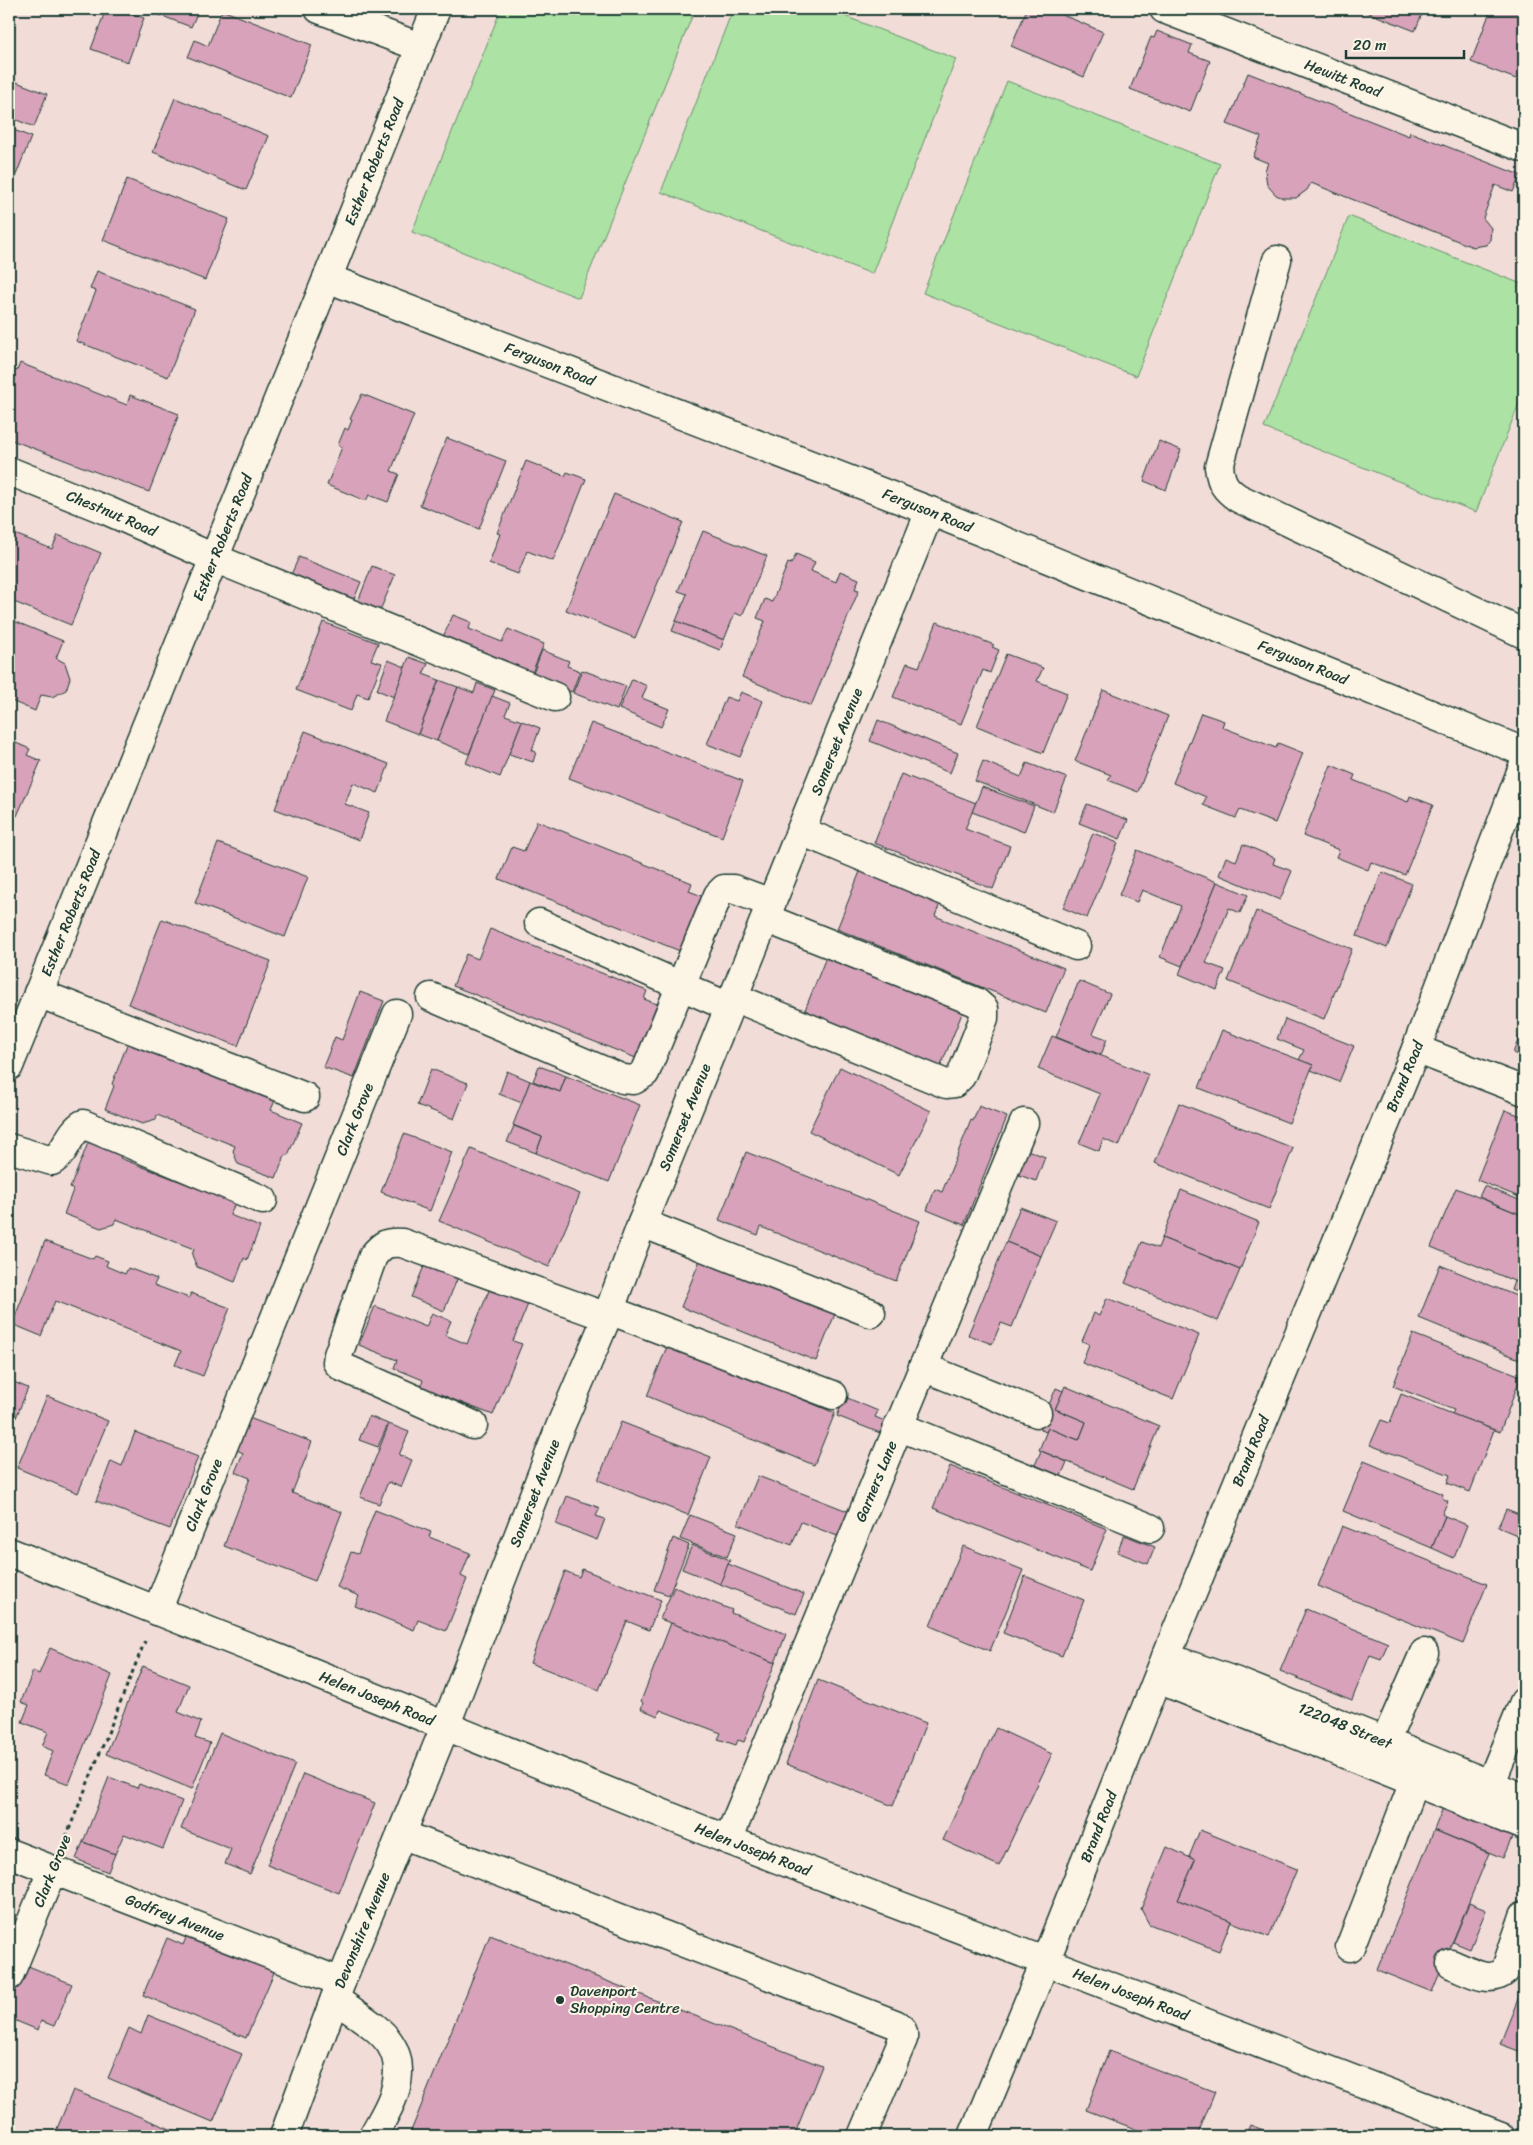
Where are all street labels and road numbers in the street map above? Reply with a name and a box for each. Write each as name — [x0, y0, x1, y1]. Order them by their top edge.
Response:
street label: Hewitt Road — [1301, 51, 1387, 105]
street label: Esther Roberts Road — [337, 93, 412, 229]
street label: Ferguson Road — [501, 335, 600, 394]
street label: Esther Roberts Road — [185, 469, 260, 605]
street label: Ferguson Road — [879, 481, 978, 540]
street label: Chestnut Road — [62, 482, 162, 545]
street label: Ferguson Road — [1254, 632, 1353, 693]
street label: Somerset Avenue — [803, 684, 870, 800]
street label: Esther Roberts Road — [33, 844, 109, 981]
street label: Brand Road — [1378, 1036, 1431, 1116]
street label: Somerset Avenue — [651, 1059, 718, 1175]
street label: Clark Grove — [328, 1079, 381, 1160]
street label: Brand Road — [1224, 1410, 1277, 1491]
street label: Somerset Avenue — [502, 1435, 567, 1551]
street label: Garners Lane — [848, 1436, 905, 1526]
street label: Clark Grove — [177, 1455, 230, 1535]
street label: Helen Joseph Road — [315, 1663, 440, 1734]
street label: 122048 Street — [1294, 1695, 1397, 1757]
street label: Brand Road — [1073, 1786, 1125, 1866]
street label: Helen Joseph Road — [691, 1815, 816, 1884]
street label: Clark Grove — [26, 1831, 78, 1911]
street label: Devonshire Avenue — [327, 1868, 398, 1992]
street label: Godfrey Avenue — [121, 1886, 229, 1949]
street label: Helen Joseph Road — [1069, 1960, 1194, 2029]

